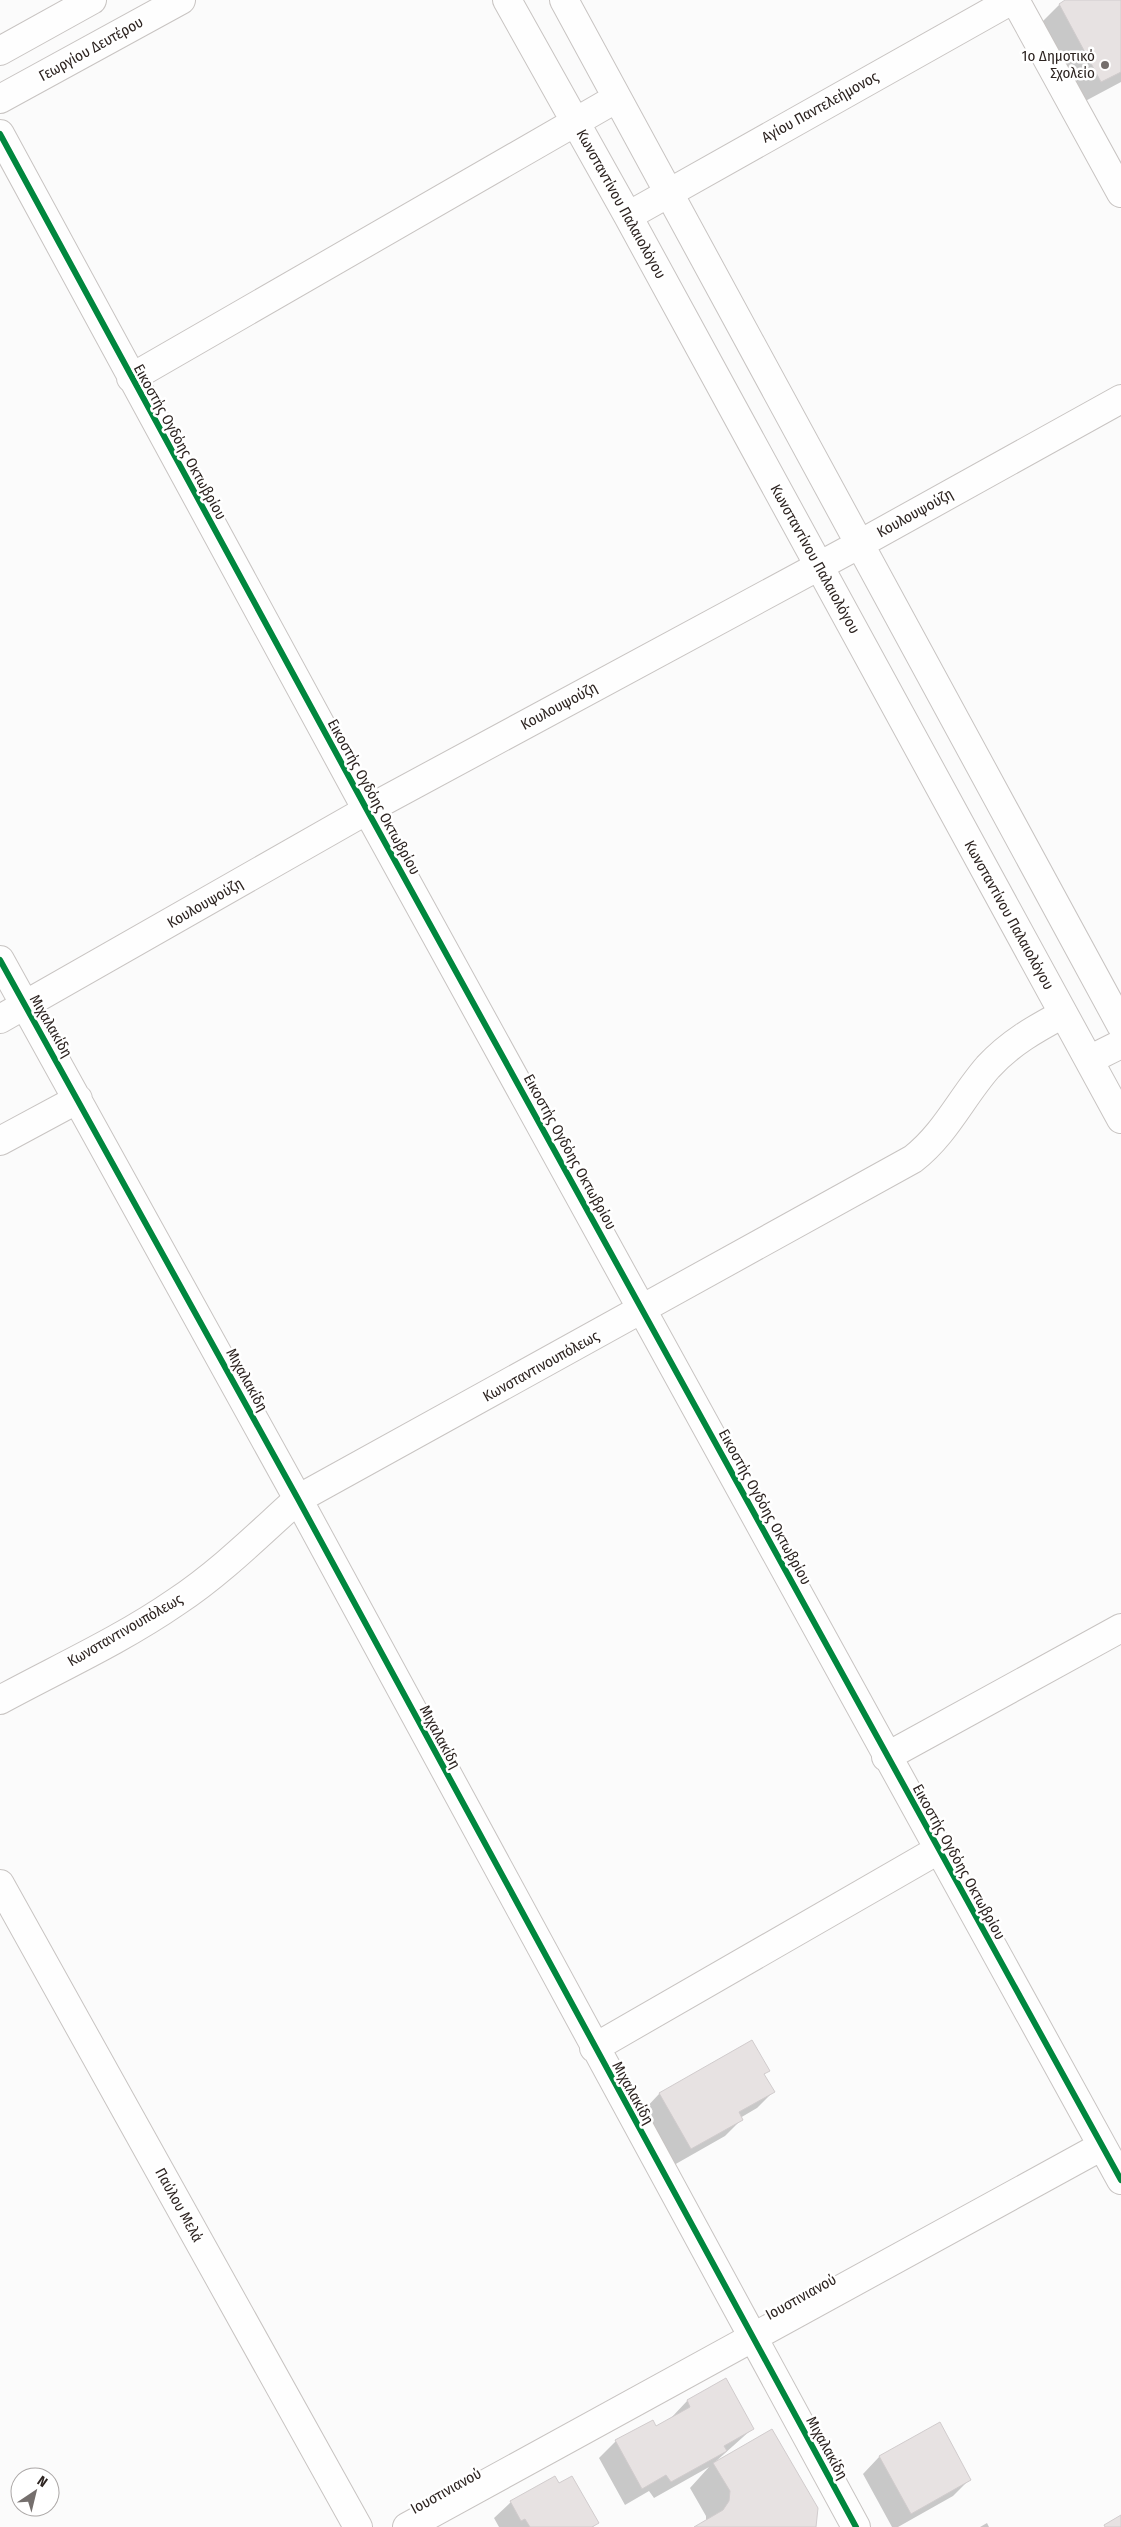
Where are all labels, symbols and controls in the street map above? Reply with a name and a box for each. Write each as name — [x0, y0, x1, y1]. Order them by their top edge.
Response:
street label: Γεωργίου Δευτέρου — [36, 13, 146, 85]
place label: 1o Δημοτικό Σχολείο — [1022, 47, 1095, 82]
marker: 1o Δημοτικό Σχολείο — [1099, 59, 1111, 71]
street label: Αγίου Παντελεήμονος — [758, 67, 882, 147]
street label: Κωνσταντίνου Παλαιολόγου — [572, 126, 670, 282]
street label: Εικοστής Ογδόης Οκτωβρίου — [130, 361, 230, 523]
street label: Κωνσταντίνου Παλαιολόγου — [766, 481, 864, 637]
street label: Κουλουψούζη — [874, 485, 956, 541]
street label: Κουλουψούζη — [518, 678, 600, 734]
street label: Εικοστής Ογδόης Οκτωβρίου — [324, 716, 424, 878]
street label: Κωνσταντίνου Παλαιολόγου — [960, 837, 1058, 993]
street label: Κουλουψούζη — [164, 874, 246, 932]
street label: Μιχαλακίδη — [26, 991, 76, 1061]
street label: Εικοστής Ογδόης Οκτωβρίου — [520, 1071, 620, 1233]
street label: Κωνσταντινουπόλεως — [480, 1326, 603, 1405]
street label: Μιχαλακίδη — [222, 1345, 272, 1415]
street label: Εικοστής Ογδόης Οκτωβρίου — [715, 1426, 815, 1588]
street label: Κωνσταντινουπόλεως — [64, 1589, 186, 1670]
street label: Μιχαλακίδη — [416, 1702, 464, 1772]
street label: Εικοστής Ογδόης Οκτωβρίου — [909, 1781, 1009, 1943]
street label: Μιχαλακίδη — [608, 2058, 658, 2128]
street label: Παύλου Μελά — [151, 2165, 207, 2245]
street label: Ιουστινιανού — [763, 2270, 839, 2324]
street label: Μιχαλακίδη — [802, 2413, 852, 2483]
street label: Ιουστινιανού — [408, 2464, 484, 2518]
north arrow — [10, 2467, 60, 2517]
text: N — [34, 2472, 50, 2491]

